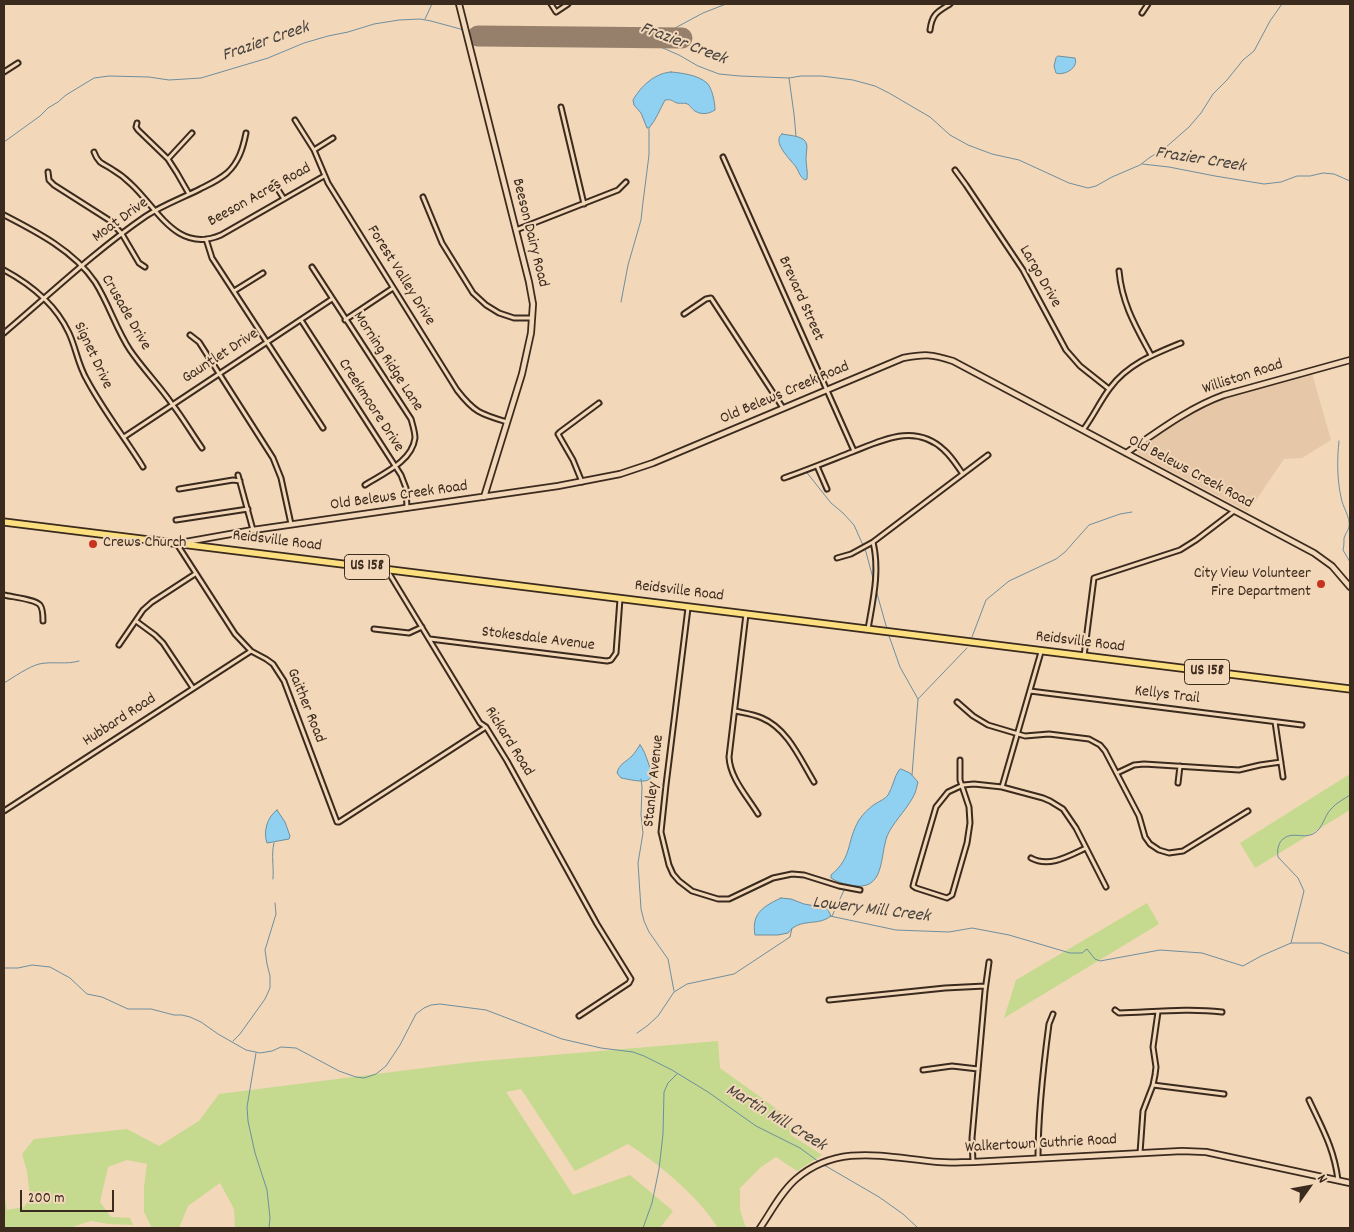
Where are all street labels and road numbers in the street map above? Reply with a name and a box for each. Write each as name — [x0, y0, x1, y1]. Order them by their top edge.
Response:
street label: Beeson Acres Road — [205, 160, 315, 232]
street label: Beeson Dairy Road — [506, 177, 552, 289]
street label: Moat Drive — [89, 194, 153, 248]
street label: Forest Valley Drive — [362, 222, 438, 330]
street label: Largo Drive — [1014, 242, 1064, 312]
street label: Brevard Street — [773, 254, 827, 344]
street label: Crusade Drive — [96, 272, 154, 354]
street label: Morning Ridge Lane — [348, 308, 426, 416]
street label: Signet Drive — [68, 319, 116, 393]
street label: Gauntlet Drive — [179, 325, 263, 389]
street label: Creekmoore Drive — [333, 356, 407, 456]
street label: Williston Road — [1200, 356, 1286, 400]
street label: Old Belews Creek Road — [718, 358, 852, 430]
street label: Old Belews Creek Road — [1124, 432, 1256, 514]
street label: Old Belews Creek Road — [329, 478, 469, 516]
street label: Reidsville Road — [231, 527, 323, 557]
road number: US 158 — [344, 554, 390, 580]
street label: Reidsville Road — [633, 577, 725, 607]
street label: Stokesdale Avenue — [480, 624, 596, 656]
street label: Reidsville Road — [1034, 628, 1126, 658]
road number: US 158 — [1184, 660, 1230, 684]
street label: Gaither Road — [281, 666, 329, 746]
street label: Kellys Trail — [1133, 682, 1201, 710]
street label: Hubbard Road — [80, 690, 160, 752]
street label: Rickard Road — [479, 704, 537, 780]
street label: Stanley Avenue — [641, 734, 669, 828]
street label: Walkertown Guthrie Road — [965, 1131, 1117, 1159]

